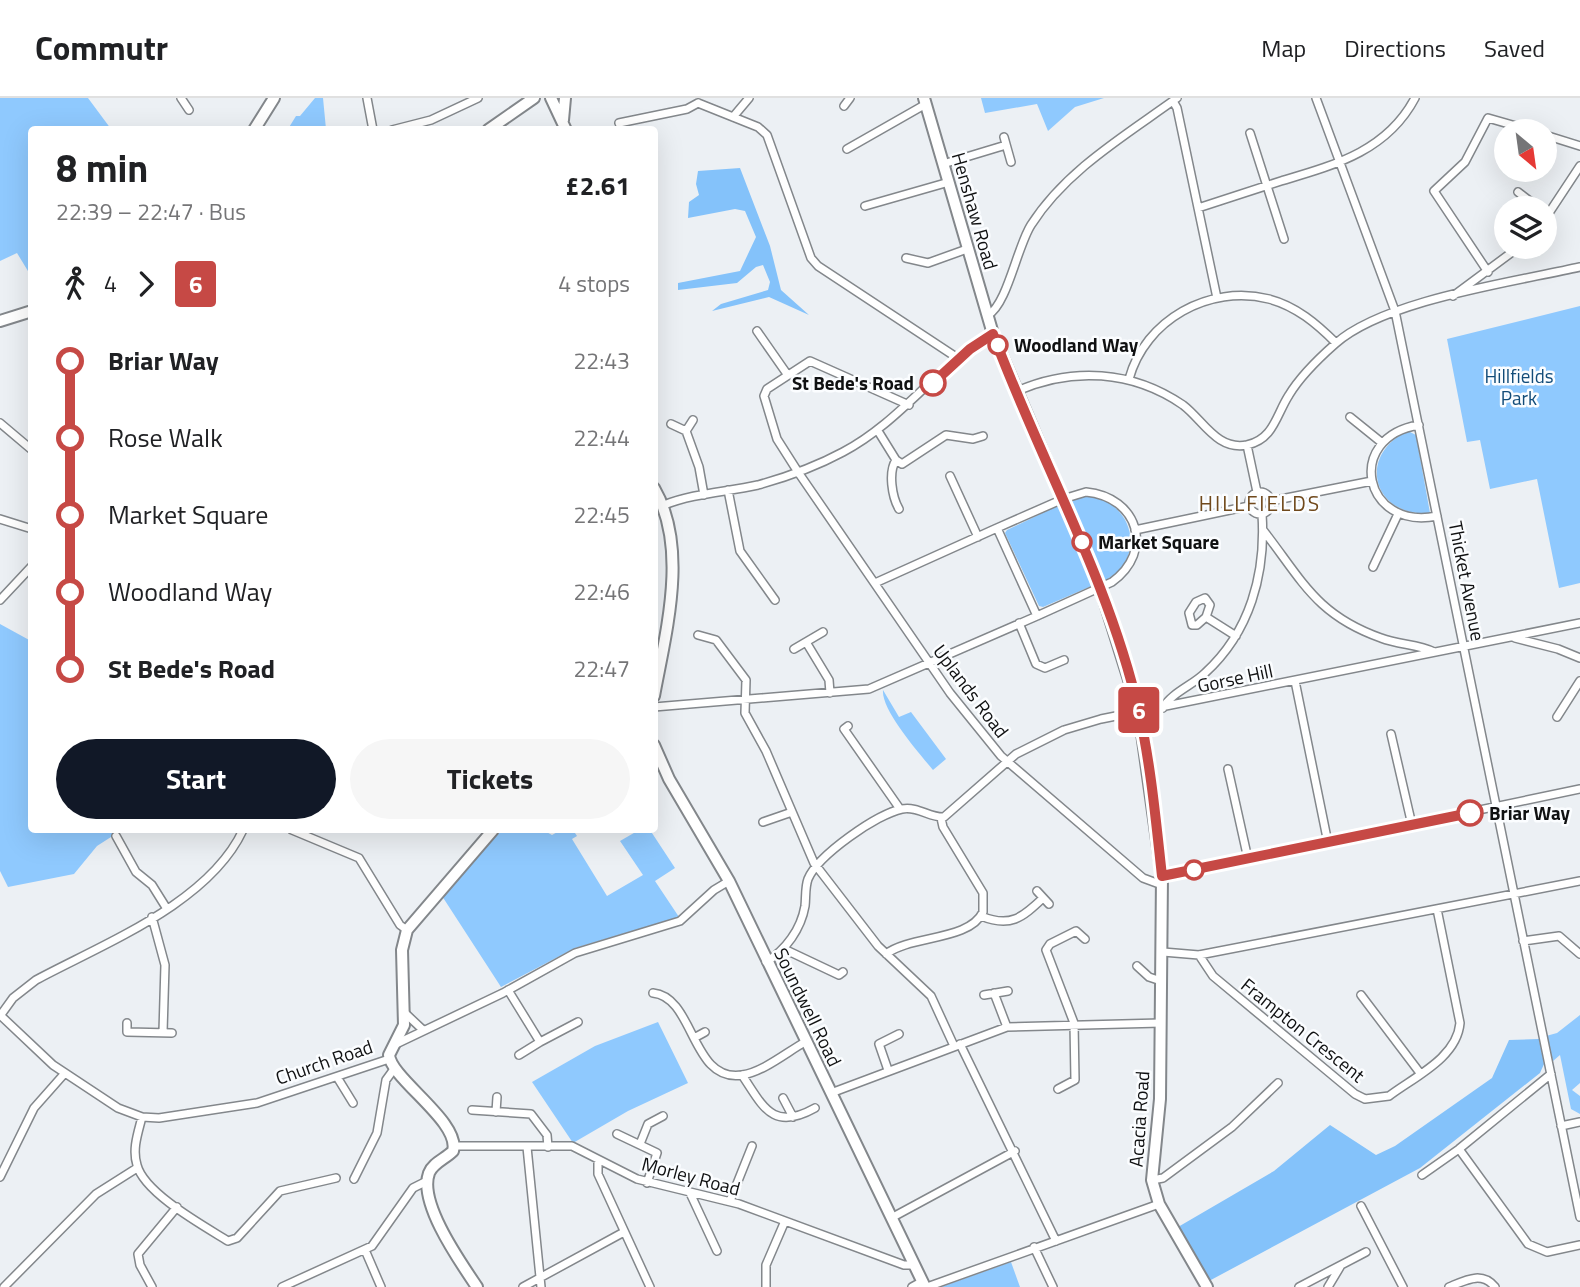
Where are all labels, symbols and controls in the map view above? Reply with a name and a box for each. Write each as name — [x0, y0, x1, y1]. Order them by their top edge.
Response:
text: Commutr — [35, 23, 168, 73]
text: Map — [1261, 30, 1306, 66]
text: Directions — [1344, 30, 1446, 66]
text: Saved — [1484, 30, 1545, 66]
north arrow — [1494, 119, 1558, 182]
map controls — [1494, 119, 1557, 259]
text: 8 min — [56, 139, 148, 197]
street label: Henshaw Road — [945, 149, 1006, 273]
text: £2.61 — [565, 166, 630, 205]
text: 22:39 – 22:47 · Bus — [56, 194, 246, 229]
button: layers — [1494, 196, 1557, 259]
icon: walk — [56, 265, 94, 303]
icon: forward — [127, 265, 165, 303]
text: 4 — [104, 266, 117, 301]
text: 6 — [189, 266, 202, 302]
text: 4 stops — [558, 266, 630, 301]
place label: Woodland Way — [1014, 330, 1139, 359]
marker: Woodland Way — [988, 335, 1008, 355]
text: Briar Way — [108, 341, 219, 380]
text: 22:43 — [573, 343, 630, 378]
park label: Hillfields Park — [1484, 361, 1554, 412]
place label: St Bede's Road — [792, 368, 914, 397]
marker: St Bede's Road — [920, 370, 946, 396]
text: Rose Walk — [108, 418, 223, 457]
text: 22:44 — [573, 420, 630, 455]
district label: HILLFIELDS — [1199, 487, 1321, 519]
text: Market Square — [108, 495, 268, 534]
text: 22:45 — [573, 497, 630, 532]
street label: Thicket Avenue — [1442, 519, 1493, 643]
place label: Market Square — [1098, 527, 1219, 556]
marker: Market Square — [1072, 532, 1092, 552]
text: Woodland Way — [108, 572, 272, 611]
text: 22:46 — [573, 574, 630, 609]
street label: Uplands Road — [927, 638, 1016, 744]
text: St Bede's Road — [108, 649, 275, 688]
text: 22:47 — [573, 651, 630, 686]
street label: Gorse Hill — [1194, 655, 1275, 700]
line badge: 6 — [1116, 687, 1162, 733]
text: 6 — [1132, 692, 1146, 728]
button: Start — [56, 739, 336, 819]
button: Tickets — [350, 739, 630, 819]
place label: Briar Way — [1489, 798, 1570, 827]
marker: Briar Way — [1457, 800, 1483, 826]
unlabelled marker — [1184, 860, 1204, 880]
street label: Soundwell Road — [767, 943, 850, 1071]
street label: Frampton Crescent — [1235, 970, 1372, 1089]
street label: Church Road — [271, 1031, 376, 1092]
street label: Acacia Road — [1121, 1070, 1156, 1168]
street label: Morley Road — [639, 1148, 744, 1203]

